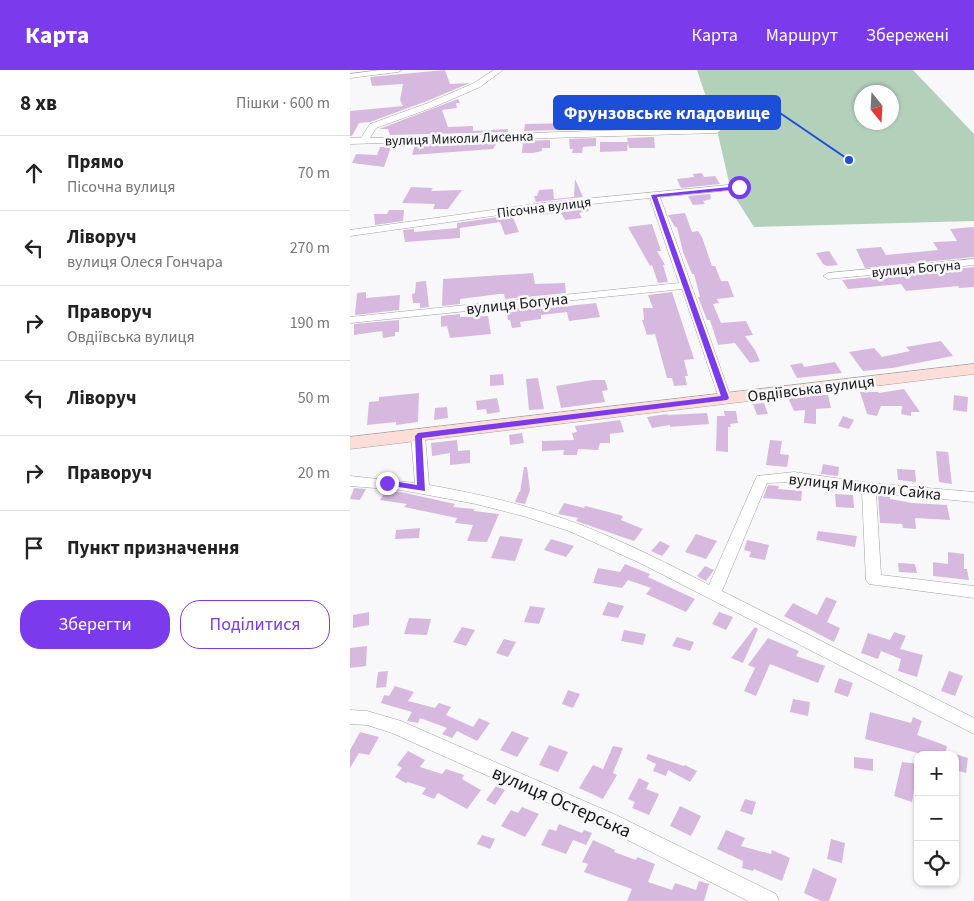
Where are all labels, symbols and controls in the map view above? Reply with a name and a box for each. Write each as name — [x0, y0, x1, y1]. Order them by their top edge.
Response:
text: Карта — [25, 18, 89, 53]
text: Карта — [692, 23, 738, 48]
text: Маршрут — [766, 23, 838, 48]
text: Збережені — [866, 23, 949, 48]
north arrow — [854, 85, 899, 130]
text: 8 хв — [20, 88, 57, 118]
text: Пішки · 600 m — [236, 92, 330, 114]
callout: Фрунзовське кладовище — [554, 96, 780, 129]
text: Фрунзовське кладовище — [564, 101, 770, 126]
street label: вулиця Миколи Лисенка — [384, 126, 534, 152]
text: Прямо — [67, 149, 124, 176]
icon: ahead — [20, 159, 48, 187]
text: 70 m — [298, 162, 330, 184]
text: Пісочна вулиця — [67, 176, 175, 198]
route start — [728, 176, 751, 199]
street label: Пісочна вулиця — [496, 192, 592, 224]
text: Ліворуч — [67, 224, 136, 251]
icon: left — [20, 234, 48, 262]
text: 270 m — [290, 237, 330, 259]
text: вулиця Олеся Гончара — [67, 251, 223, 273]
street label: вулиця Богуна — [871, 255, 962, 283]
street label: вулиця Богуна — [465, 288, 569, 320]
text: Праворуч — [67, 299, 152, 326]
icon: right — [20, 309, 48, 337]
text: 190 m — [290, 312, 330, 334]
text: Овдіївська вулиця — [67, 326, 195, 348]
street label: Овдіївська вулиця — [746, 370, 876, 408]
icon: left — [20, 384, 48, 412]
text: Ліворуч — [67, 385, 136, 412]
text: 50 m — [298, 387, 330, 409]
icon: right — [20, 459, 48, 487]
text: Праворуч — [67, 460, 152, 487]
text: 20 m — [298, 462, 330, 484]
street label: вулиця Миколи Сайка — [788, 468, 942, 506]
route end — [376, 472, 399, 495]
icon: arrive — [20, 534, 48, 562]
text: Пункт призначення — [67, 535, 239, 562]
button: Зберегти — [20, 600, 170, 649]
button: Поділитися — [180, 600, 330, 649]
map controls — [914, 751, 959, 886]
button: + — [914, 751, 959, 796]
street label: вулиця Остерська — [488, 760, 635, 845]
button: − — [914, 796, 959, 841]
button: locate — [914, 841, 959, 886]

